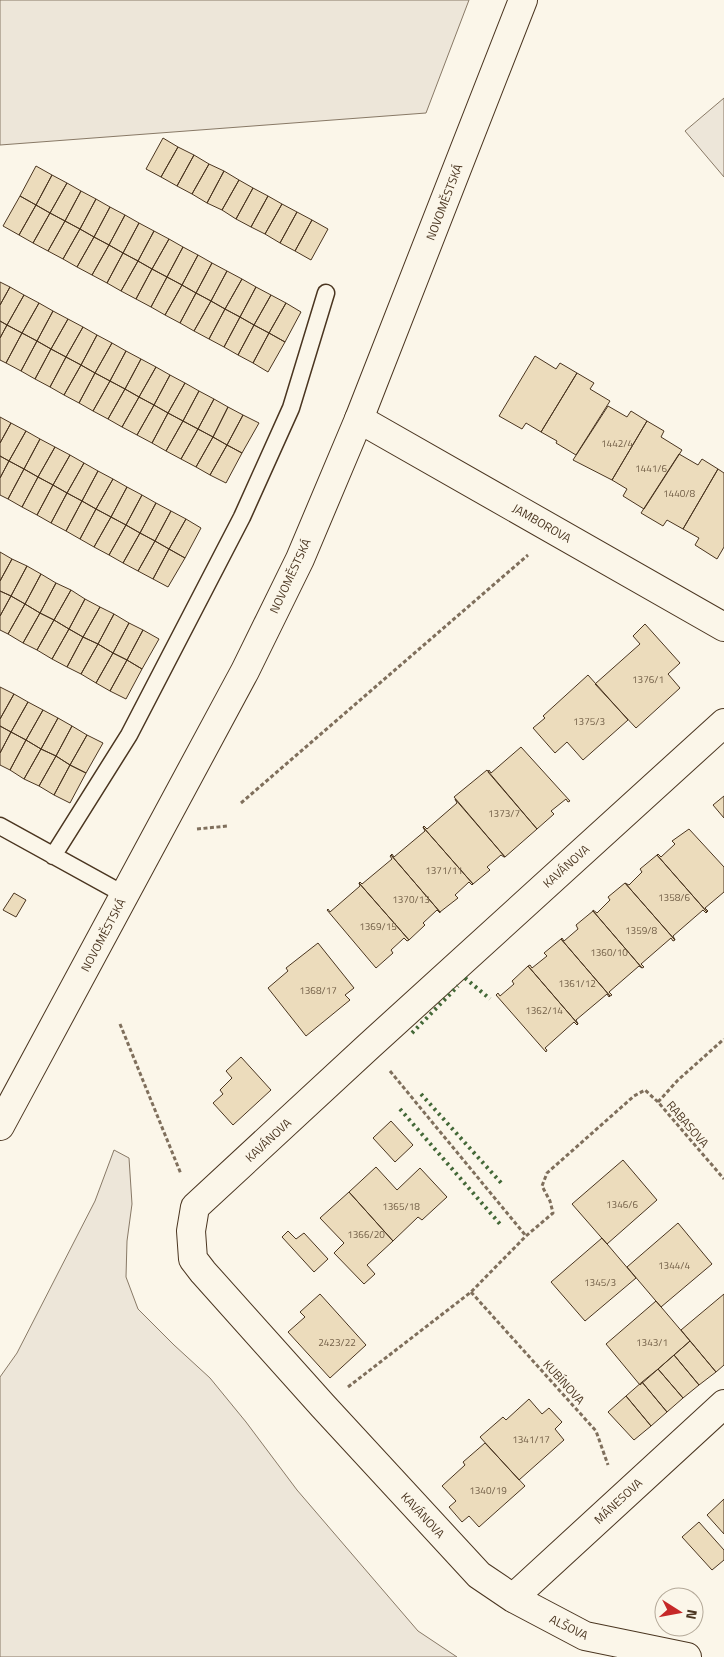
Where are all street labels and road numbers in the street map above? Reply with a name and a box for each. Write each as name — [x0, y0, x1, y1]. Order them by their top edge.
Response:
street label: NOVOMĚSTSKÁ — [421, 161, 467, 243]
street label: JAMBOROVA — [509, 499, 575, 547]
street label: NOVOMĚSTSKÁ — [264, 535, 316, 617]
street label: KAVÁNOVA — [538, 840, 594, 892]
street label: NOVOMĚSTSKÁ — [76, 895, 130, 975]
street label: RABASOVA — [662, 1096, 714, 1152]
street label: KAVÁNOVA — [241, 1114, 295, 1166]
street label: KUBÍNOVA — [539, 1355, 589, 1409]
street label: MÁNESOVA — [590, 1474, 646, 1528]
street label: KAVÁNOVA — [397, 1488, 449, 1542]
street label: ALŠOVA — [546, 1609, 592, 1645]

